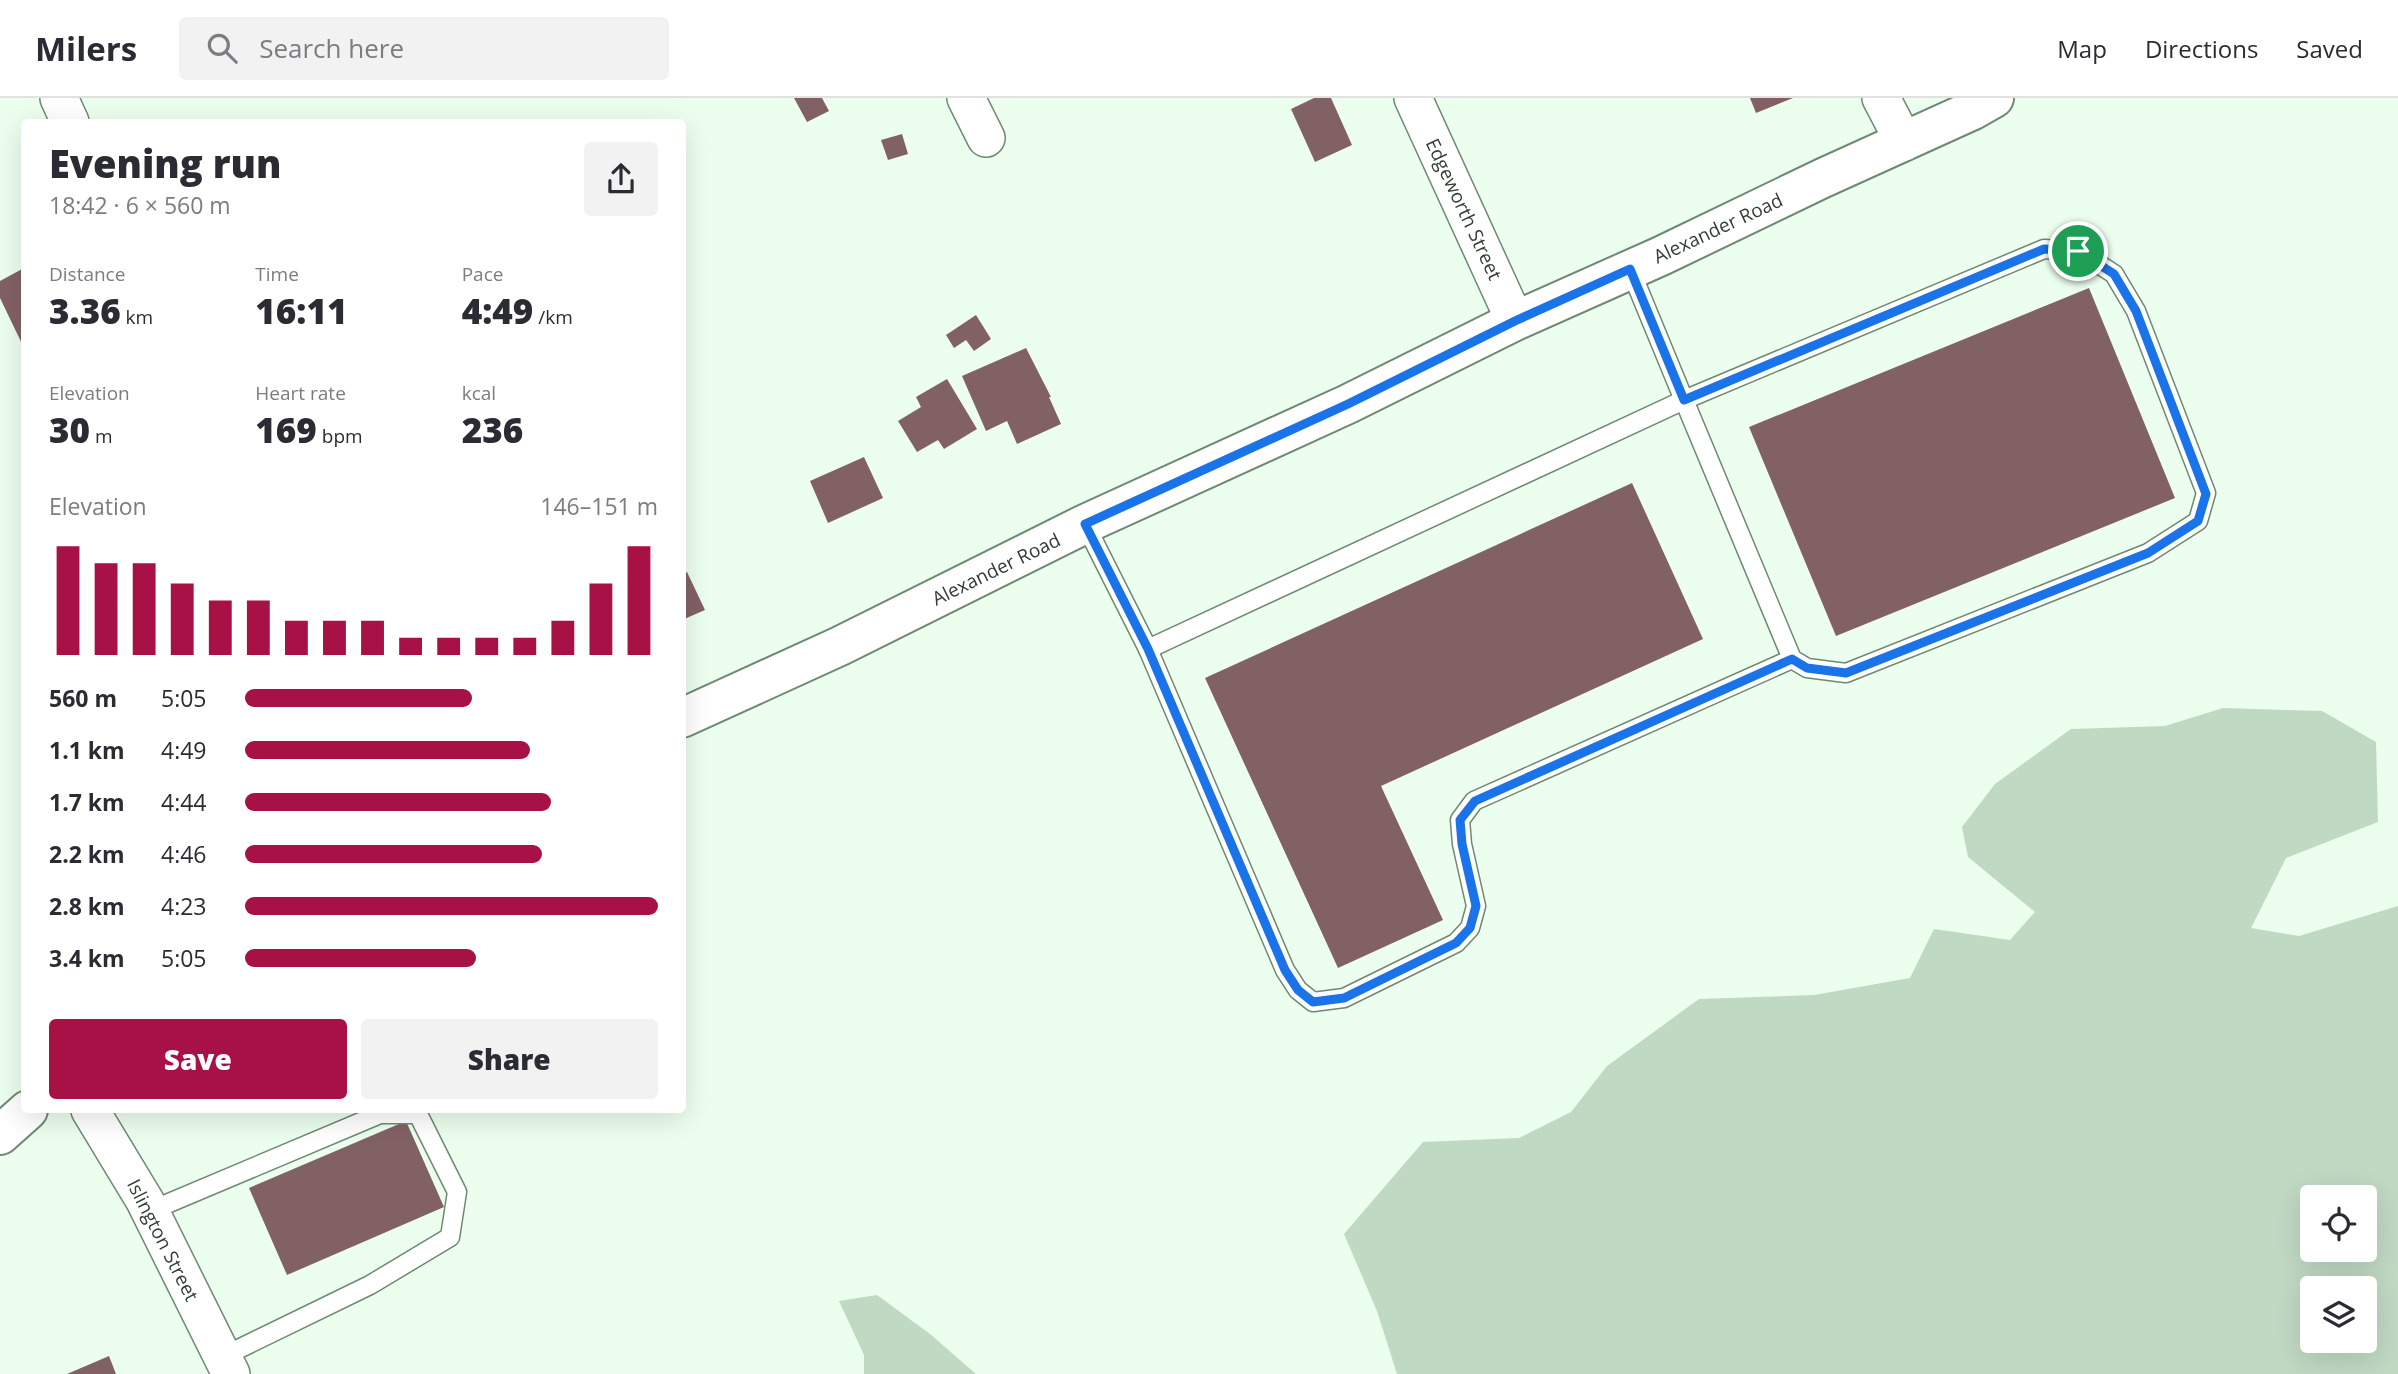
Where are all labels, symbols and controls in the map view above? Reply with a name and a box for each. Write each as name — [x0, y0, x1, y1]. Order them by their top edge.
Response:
search box — [179, 17, 669, 80]
text: Milers — [35, 26, 137, 71]
icon: search — [203, 29, 241, 67]
text: Search here — [259, 30, 404, 66]
text: Map — [2057, 32, 2107, 65]
text: Directions — [2145, 32, 2258, 65]
text: Saved — [2296, 32, 2363, 65]
street label: Edgeworth Street — [1420, 134, 1508, 284]
text: Evening run — [49, 137, 281, 189]
button: share — [584, 142, 658, 216]
street label: Alexander Road — [1649, 187, 1787, 269]
text: 18:42 · 6 × 560 m — [49, 189, 231, 221]
pin — [2048, 221, 2108, 281]
icon: arrive — [2059, 232, 2097, 270]
text: Distance — [49, 261, 125, 287]
text: Time — [255, 261, 299, 287]
text: Pace — [462, 261, 503, 287]
text: 3.36 — [49, 287, 121, 334]
text: 16:11 — [255, 287, 347, 334]
text: 4:49 — [462, 287, 533, 334]
text: km — [121, 304, 153, 330]
text: /km — [533, 304, 573, 330]
text: Elevation — [49, 380, 130, 406]
text: Heart rate — [255, 380, 346, 406]
text: kcal — [462, 380, 496, 406]
text: 30 — [49, 406, 90, 453]
text: 169 — [255, 406, 317, 453]
text: 236 — [462, 406, 523, 453]
text: m — [90, 423, 113, 449]
text: bpm — [317, 423, 363, 449]
text: Elevation — [49, 490, 147, 522]
text: 146–151 m — [540, 490, 658, 522]
street label: Alexander Road — [927, 527, 1065, 611]
text: 560 m — [49, 682, 117, 714]
text: 5:05 — [161, 682, 207, 714]
text: 1.1 km — [49, 734, 125, 766]
text: 4:49 — [161, 734, 207, 766]
text: 1.7 km — [49, 786, 125, 818]
text: 4:44 — [161, 786, 207, 818]
text: 2.2 km — [49, 838, 125, 870]
text: 4:46 — [161, 838, 207, 870]
text: 2.8 km — [49, 890, 125, 922]
text: 4:23 — [161, 890, 207, 922]
text: 3.4 km — [49, 942, 125, 974]
text: 5:05 — [161, 942, 207, 974]
button: Save — [49, 1019, 347, 1099]
button: Share — [361, 1019, 658, 1099]
street label: Islington Street — [121, 1174, 205, 1306]
map controls — [2300, 1185, 2377, 1353]
button: locate — [2300, 1185, 2377, 1262]
button: layers — [2300, 1276, 2377, 1353]

